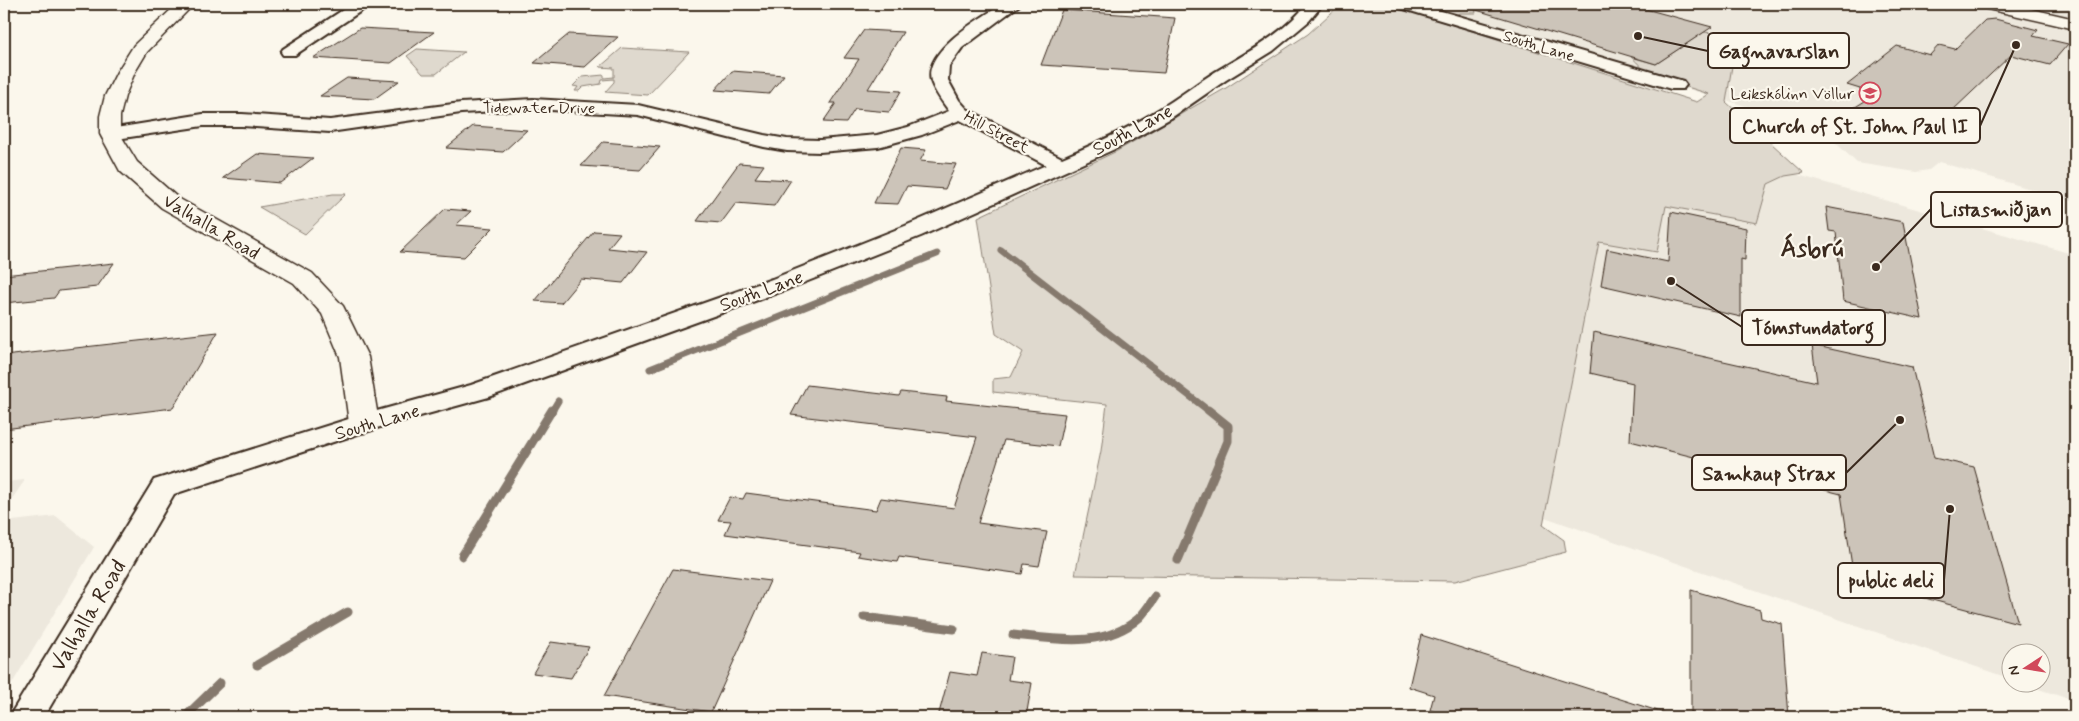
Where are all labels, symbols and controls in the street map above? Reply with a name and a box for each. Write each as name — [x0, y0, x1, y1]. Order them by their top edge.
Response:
street label: South Lane — [1500, 26, 1577, 67]
callout: Gagnavarslan — [1708, 33, 1849, 68]
text: Gagnavarslan — [1719, 39, 1839, 68]
school or university icon: Leikskólinn Völlur — [1858, 81, 1882, 105]
place label: Leikskólinn Völlur — [1730, 84, 1855, 105]
street label: Tidewater Drive — [483, 98, 595, 119]
street label: South Lane — [1088, 99, 1177, 162]
street label: Hill Street — [960, 106, 1033, 159]
callout: Church of St. John Paul II — [1730, 108, 1980, 143]
text: Church of St. John Paul II — [1742, 114, 1968, 141]
street label: Valhalla Road — [158, 189, 264, 266]
callout: Listasmiðjan — [1931, 192, 2062, 227]
text: Listasmiðjan — [1940, 197, 2052, 224]
district label: Ásbrú — [1781, 233, 1843, 265]
street label: South Lane — [716, 265, 807, 318]
callout: Tómstundatorg — [1742, 310, 1885, 345]
text: Tómstundatorg — [1752, 315, 1874, 344]
street label: South Lane — [332, 398, 423, 446]
callout: Samkaup Strax — [1692, 455, 1846, 490]
text: Samkaup Strax — [1702, 461, 1836, 488]
street label: Valhalla Road — [44, 555, 133, 677]
callout: public deli — [1838, 563, 1944, 598]
text: public deli — [1848, 568, 1934, 595]
north arrow — [2002, 644, 2052, 694]
text: N — [2004, 664, 2024, 677]

